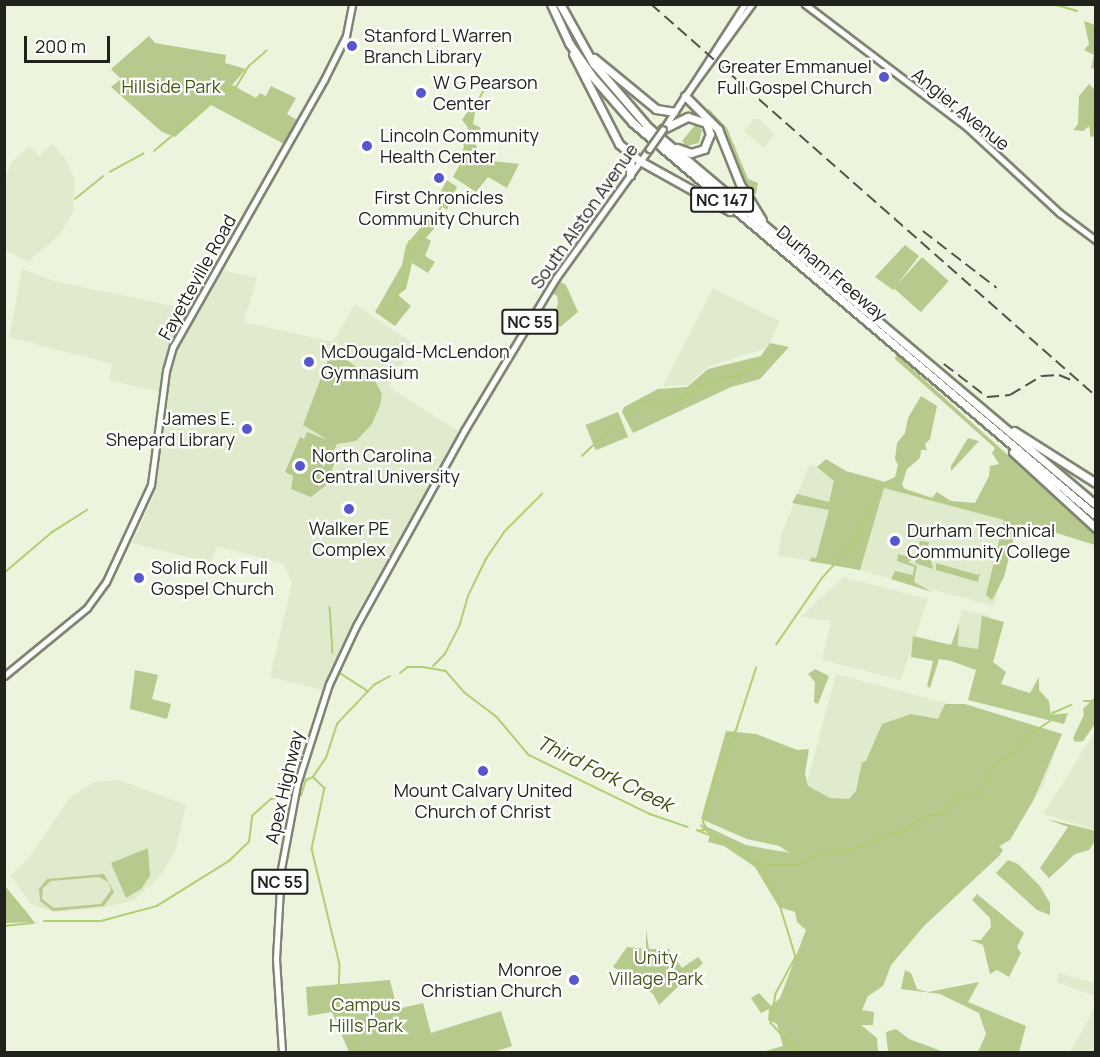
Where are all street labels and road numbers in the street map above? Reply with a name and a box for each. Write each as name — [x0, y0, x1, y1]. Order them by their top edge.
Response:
street label: Angier Avenue — [908, 63, 1014, 155]
street label: South Alston Avenue — [526, 139, 642, 293]
road number: NC 147 — [689, 187, 755, 213]
street label: Fayetteville Road — [154, 211, 240, 343]
street label: Durham Freeway — [773, 221, 891, 325]
road number: NC 55 — [500, 309, 560, 335]
street label: Apex Highway — [260, 728, 308, 846]
road number: NC 55 — [250, 869, 310, 895]

